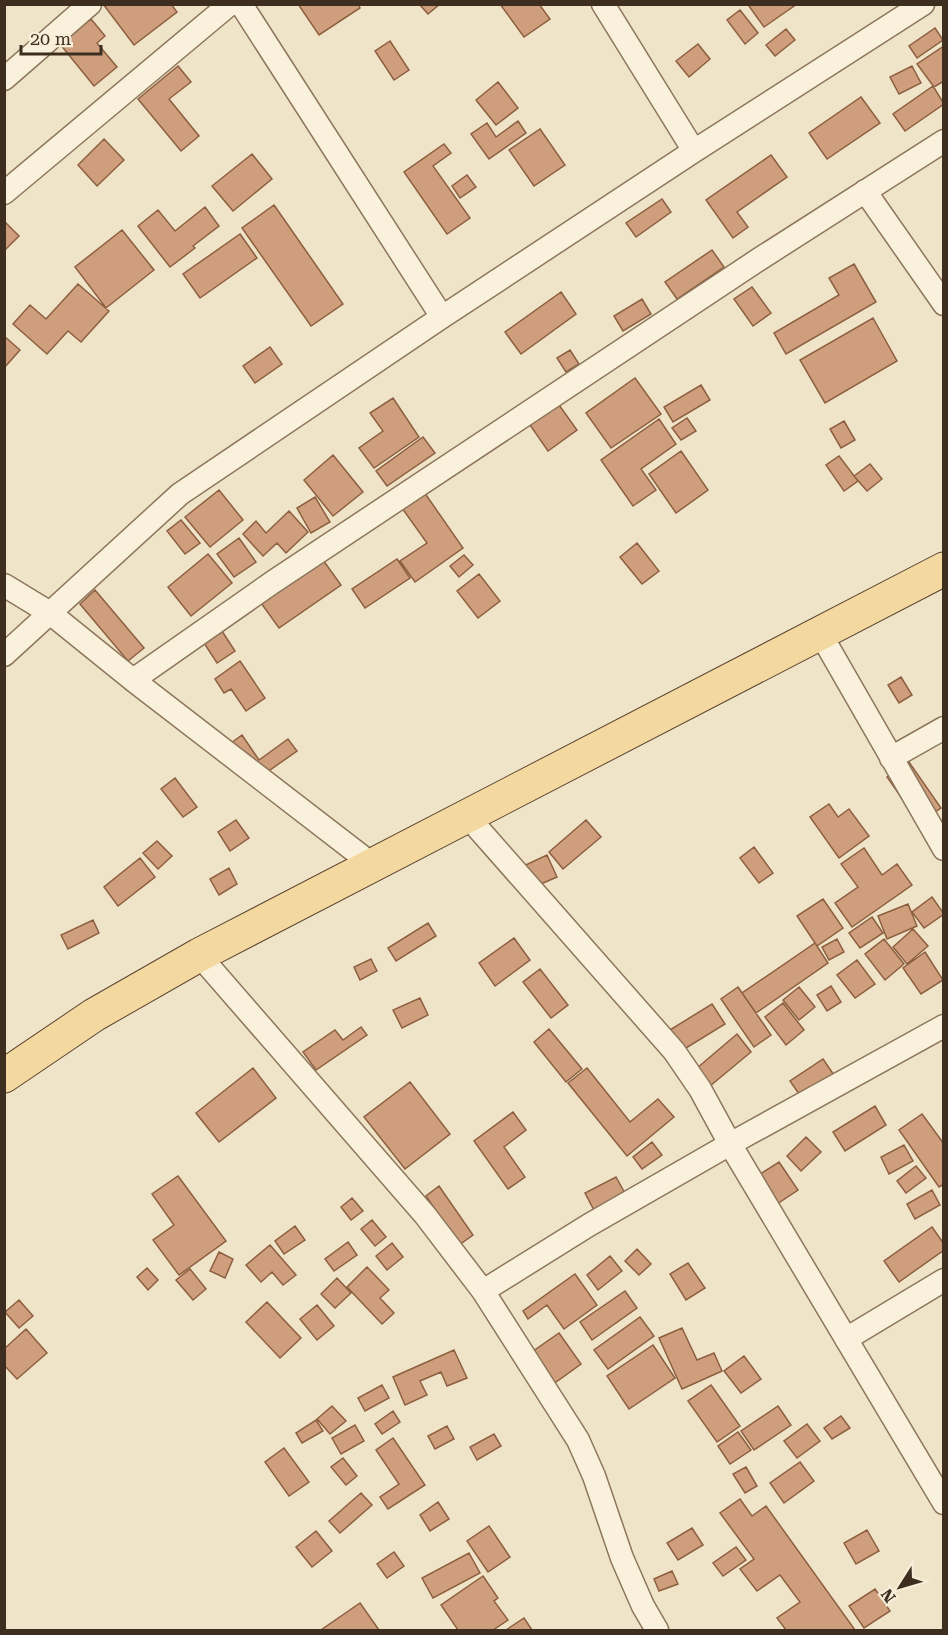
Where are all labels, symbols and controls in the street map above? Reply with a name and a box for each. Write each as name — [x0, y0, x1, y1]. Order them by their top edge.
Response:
scale bar — [21, 18, 100, 56]
text: 20 m — [30, 28, 71, 49]
north arrow — [870, 1557, 930, 1617]
text: N — [877, 1585, 900, 1606]

